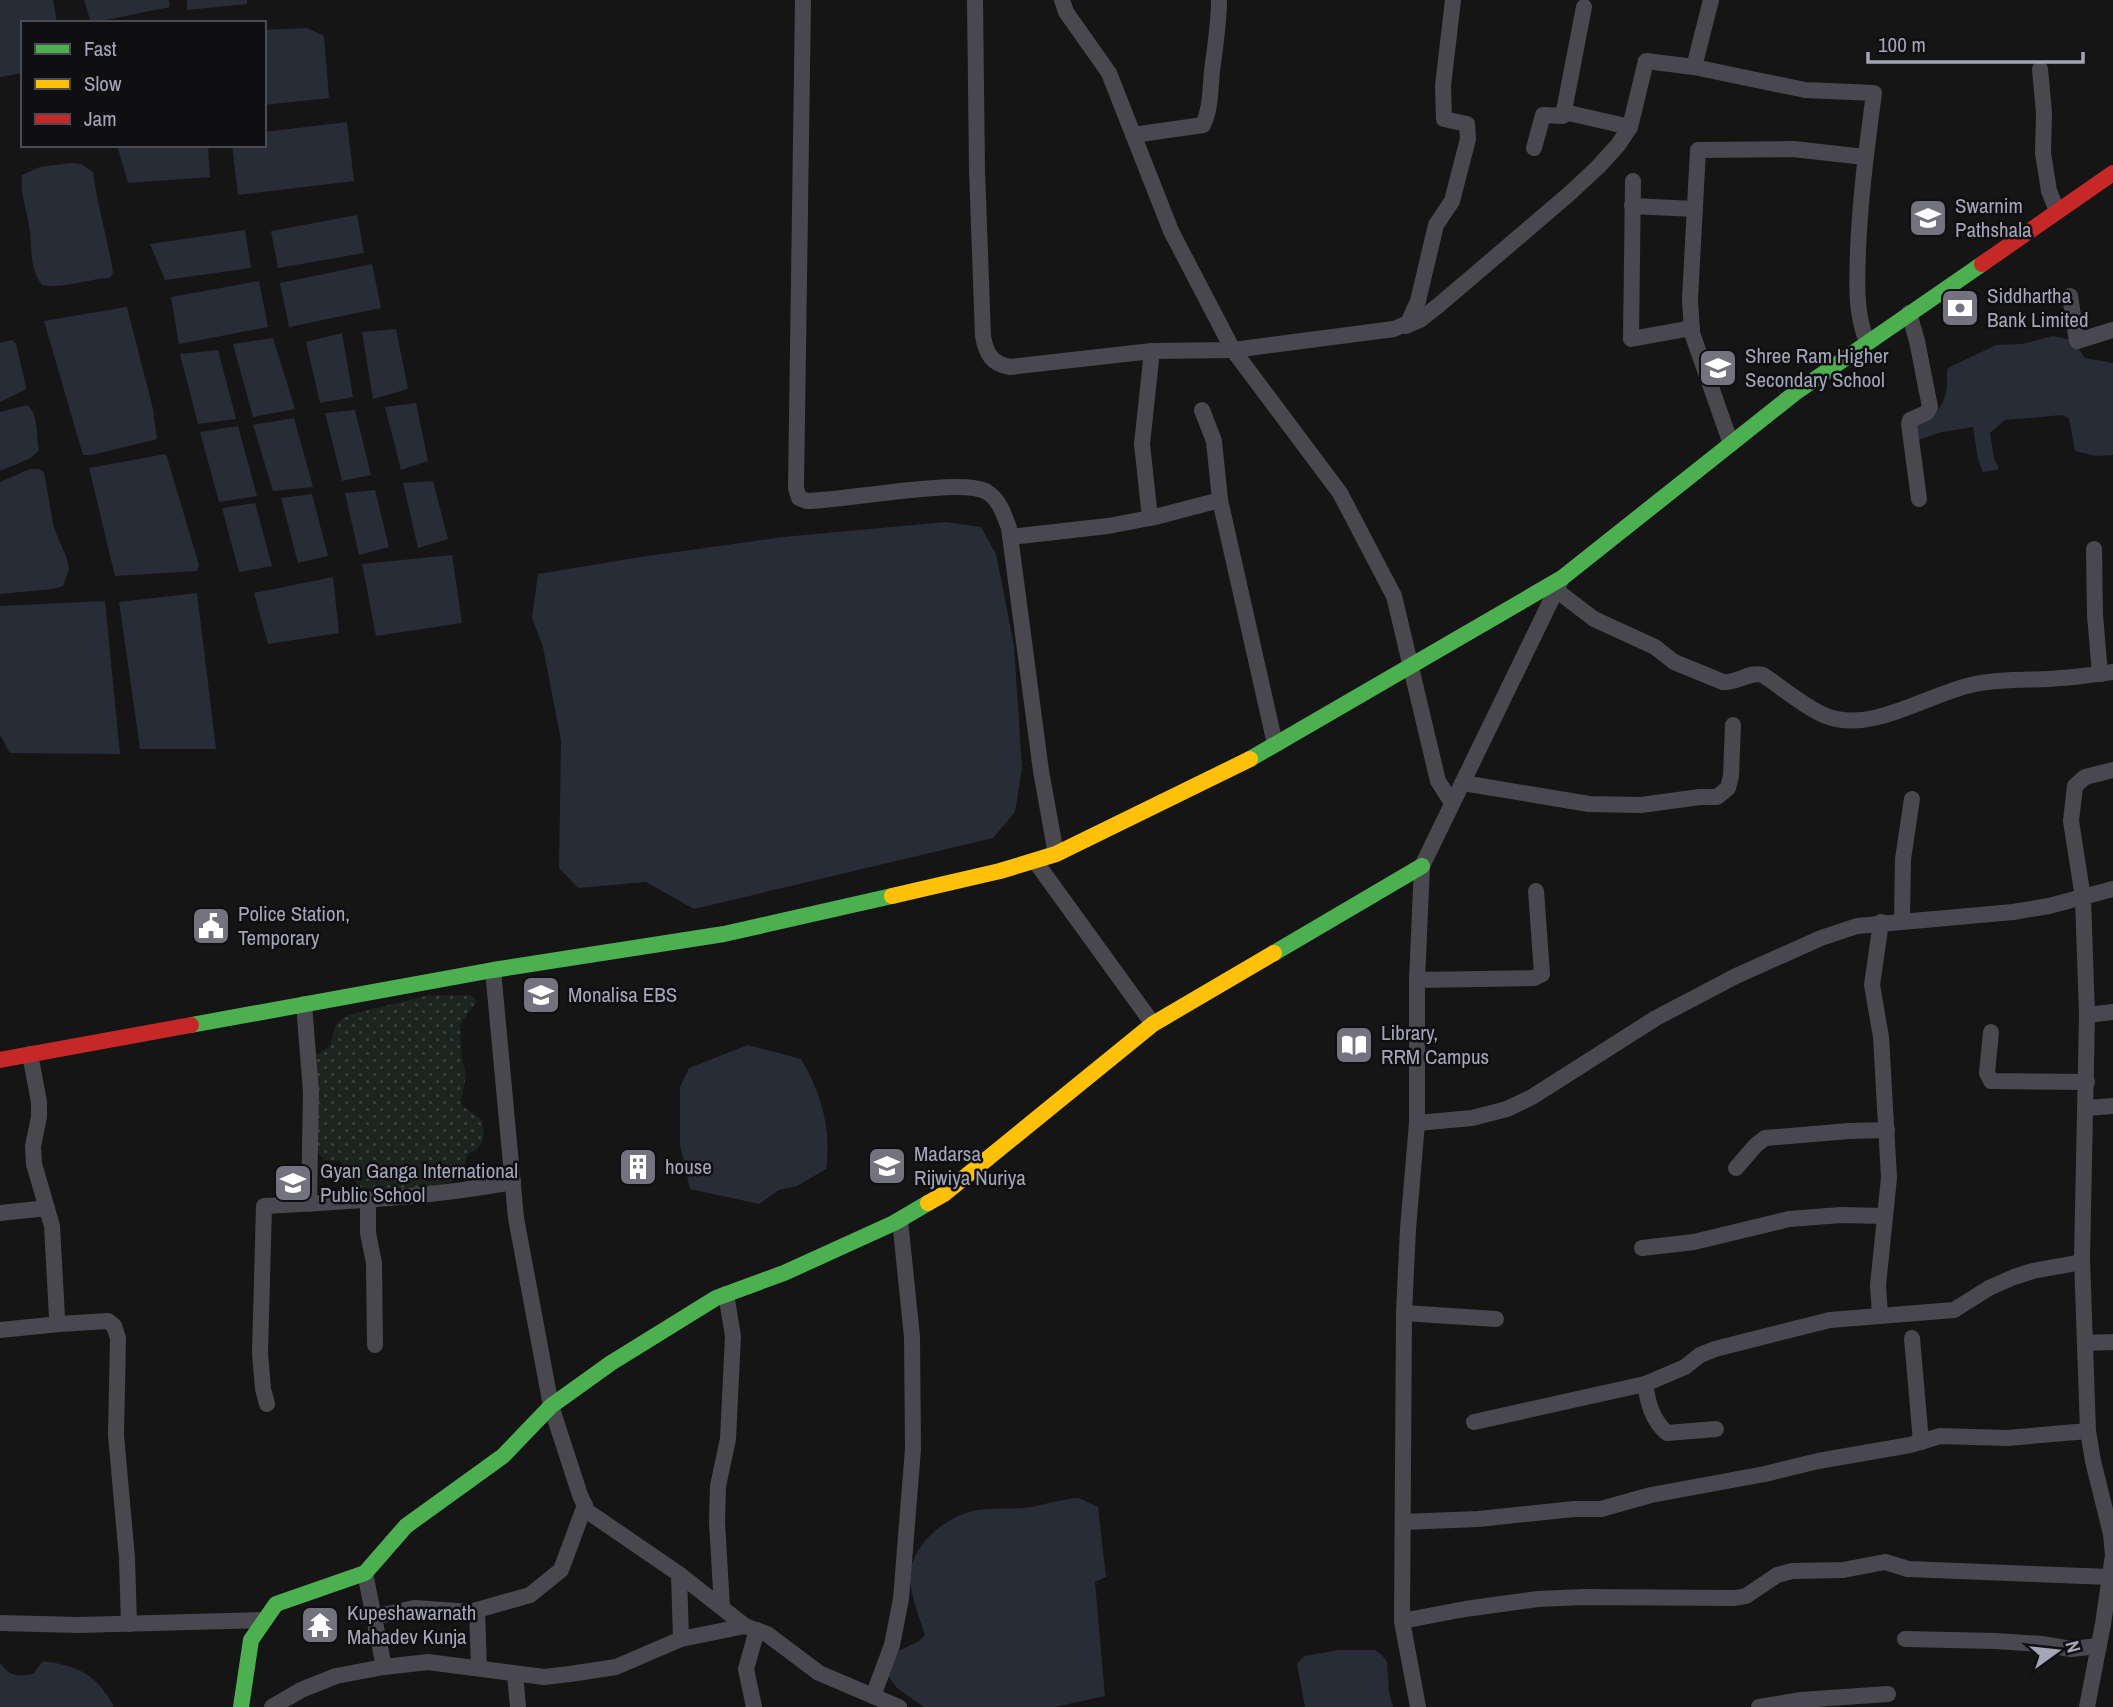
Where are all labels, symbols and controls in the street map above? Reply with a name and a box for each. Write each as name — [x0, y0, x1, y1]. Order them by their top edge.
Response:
legend — [21, 21, 266, 147]
scale bar — [1868, 21, 2083, 65]
text: 100 m — [1878, 30, 1926, 59]
text: Fast — [84, 34, 117, 63]
text: Slow — [84, 69, 122, 98]
text: Jam — [84, 104, 117, 133]
place label: Swarnim Pathshala — [1955, 191, 2032, 244]
school or university icon: Swarnim Pathshala — [1907, 197, 1949, 239]
place label: Siddhartha Bank Limited — [1987, 281, 2088, 334]
bank icon: Siddhartha Bank Limited — [1939, 287, 1981, 329]
place label: Shree Ram Higher Secondary School — [1745, 341, 1889, 394]
school or university icon: Shree Ram Higher Secondary School — [1697, 347, 1739, 389]
place label: Police Station, Temporary — [238, 899, 350, 952]
public building icon: Police Station, Temporary — [190, 905, 232, 947]
school or university icon: Monalisa EBS — [520, 974, 562, 1016]
place label: Monalisa EBS — [568, 980, 677, 1009]
place label: Library, RRM Campus — [1381, 1018, 1489, 1071]
library icon: Library, RRM Campus — [1333, 1024, 1375, 1066]
place label: Madarsa Rijwiya Nuriya — [914, 1139, 1026, 1192]
school or university icon: Madarsa Rijwiya Nuriya — [866, 1145, 908, 1187]
building icon: house — [617, 1146, 659, 1188]
place label: house — [665, 1152, 712, 1181]
place label: Gyan Ganga International Public School — [320, 1156, 518, 1209]
school or university icon: Gyan Ganga International Public School — [272, 1162, 314, 1204]
place label: Kupeshawarnath Mahadev Kunja — [347, 1598, 476, 1651]
temple icon: Kupeshawarnath Mahadev Kunja — [299, 1604, 341, 1646]
north arrow — [2022, 1616, 2092, 1686]
text: N — [2059, 1638, 2087, 1655]

